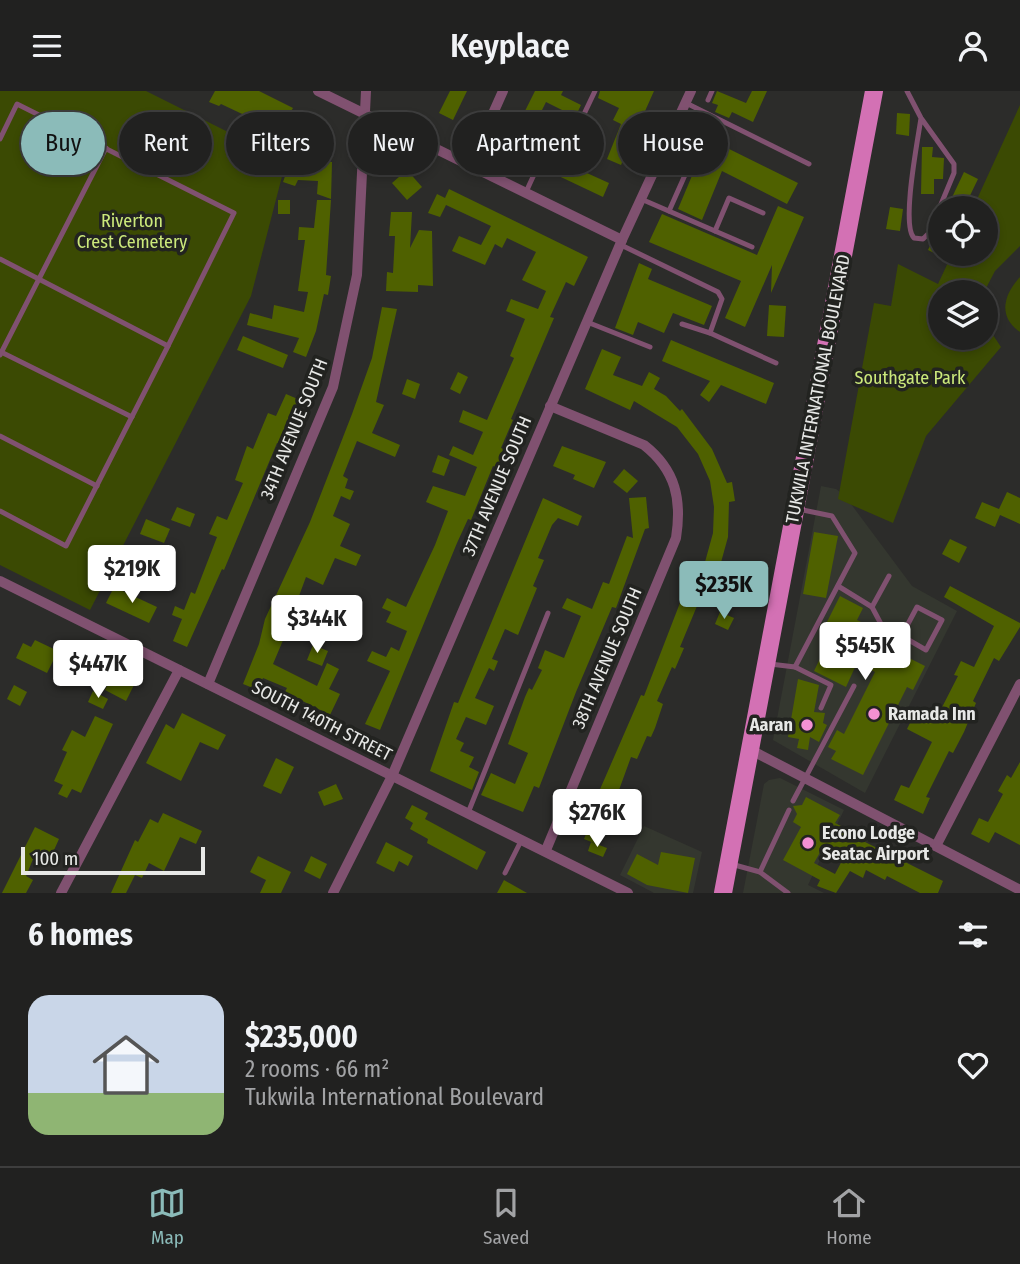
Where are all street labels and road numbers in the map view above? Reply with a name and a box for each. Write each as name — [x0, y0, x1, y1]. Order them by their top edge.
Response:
street label: TUKWILA INTERNATIONAL BOULEVARD — [781, 253, 855, 525]
street label: 34TH AVENUE SOUTH — [256, 355, 332, 503]
street label: 37TH AVENUE SOUTH — [458, 413, 536, 559]
street label: 38TH AVENUE SOUTH — [567, 584, 647, 732]
street label: SOUTH 140TH STREET — [248, 676, 396, 766]

